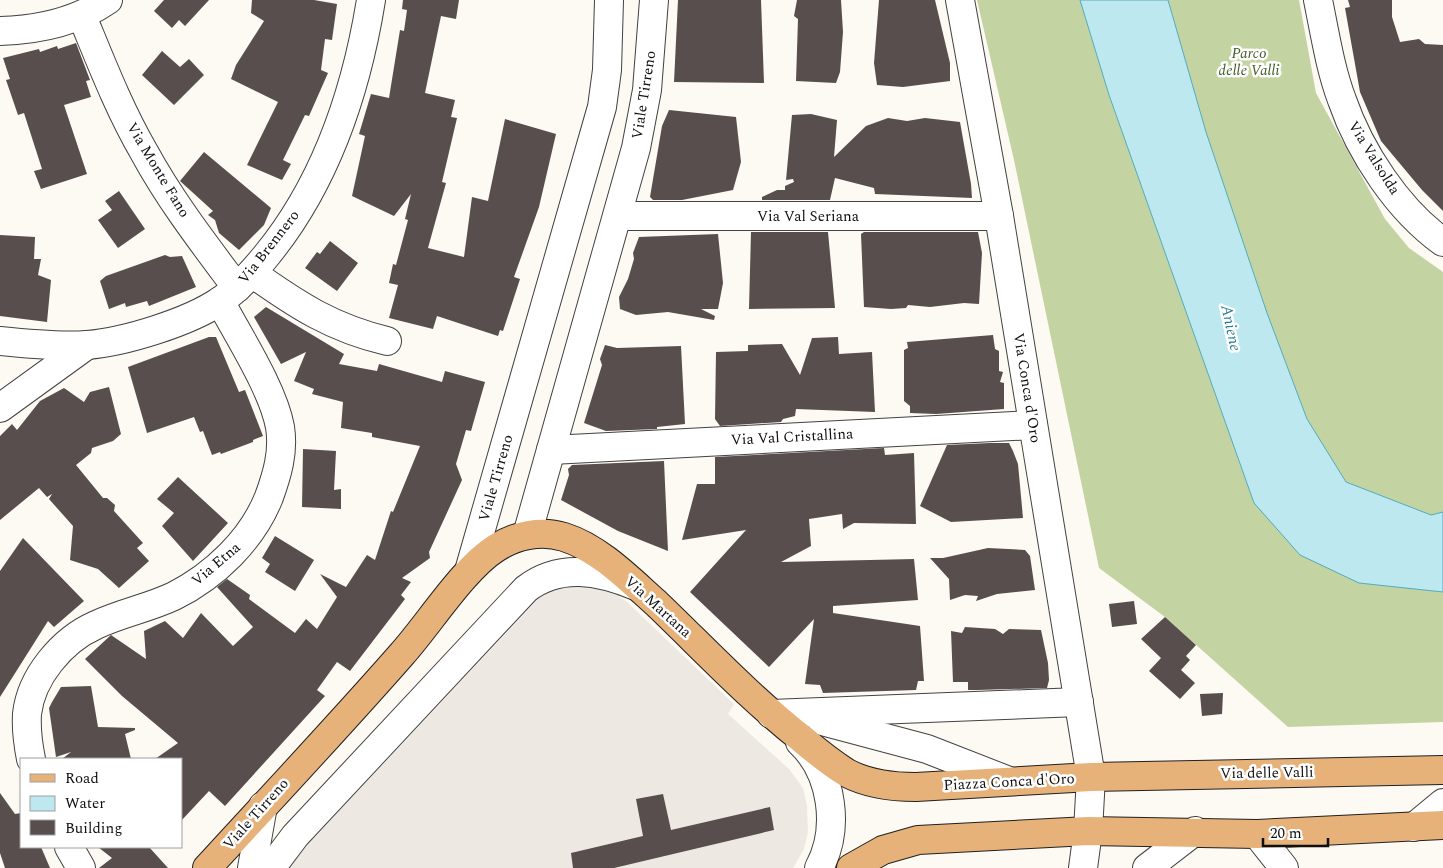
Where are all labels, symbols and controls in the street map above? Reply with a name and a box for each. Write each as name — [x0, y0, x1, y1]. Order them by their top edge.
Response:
park label: Parco delle Valli — [1218, 42, 1280, 82]
street label: Viale Tirreno — [626, 49, 662, 141]
street label: Via Valsolda — [1342, 116, 1406, 200]
street label: Via Monte Fano — [120, 118, 196, 222]
street label: Via Brennero — [233, 205, 305, 289]
street label: Via Val Seriana — [757, 205, 860, 228]
water label: Aniene — [1214, 302, 1248, 353]
street label: Via Conca d'Oro — [1007, 331, 1047, 445]
street label: Via Val Cristallina — [730, 422, 854, 452]
street label: Viale Tirreno — [473, 432, 519, 524]
street label: Via Etna — [186, 536, 246, 591]
street label: Via Martana — [619, 571, 697, 644]
legend — [20, 758, 182, 848]
street label: Via delle Valli — [1220, 761, 1314, 785]
text: Road — [65, 767, 99, 790]
street label: Piazza Conca d'Oro — [943, 767, 1075, 797]
street label: Viale Tirreno — [218, 773, 294, 855]
text: Water — [65, 792, 105, 815]
scale bar — [1263, 816, 1328, 848]
text: Building — [65, 817, 122, 840]
text: 20 m — [1270, 822, 1302, 845]

